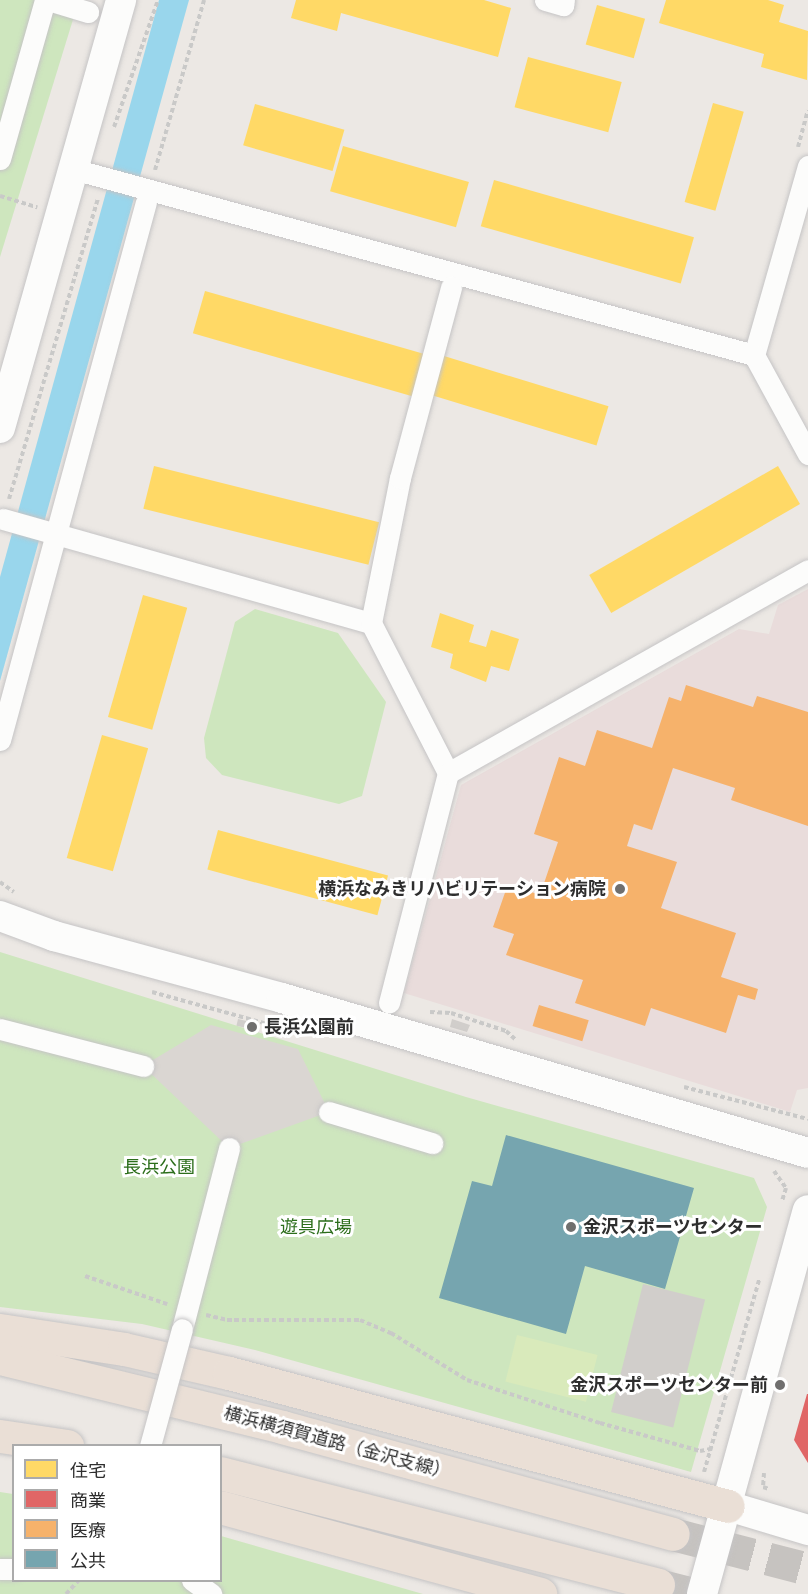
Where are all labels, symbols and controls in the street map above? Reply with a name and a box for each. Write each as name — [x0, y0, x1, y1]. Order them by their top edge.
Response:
place label: 横浜なみきリハビリテーション病院 — [318, 878, 606, 900]
marker: 横浜なみきリハビリテーション病院 — [611, 880, 629, 898]
place label: 長浜公園前 — [264, 1016, 354, 1038]
marker: 長浜公園前 — [245, 1020, 259, 1034]
park label: 長浜公園 — [123, 1156, 195, 1178]
park label: 遊具広場 — [280, 1216, 352, 1238]
place label: 金沢スポーツセンター — [583, 1216, 763, 1238]
marker: 金沢スポーツセンター — [564, 1220, 578, 1234]
place label: 金沢スポーツセンター前 — [570, 1374, 768, 1396]
marker: 金沢スポーツセンター前 — [773, 1378, 787, 1392]
street label: 横浜横須賀道路（金沢支線） — [221, 1402, 453, 1484]
legend — [12, 1444, 222, 1582]
text: 住宅 — [70, 1460, 106, 1482]
text: 商業 — [70, 1490, 106, 1512]
text: 医療 — [70, 1520, 106, 1542]
text: 公共 — [70, 1550, 106, 1572]

